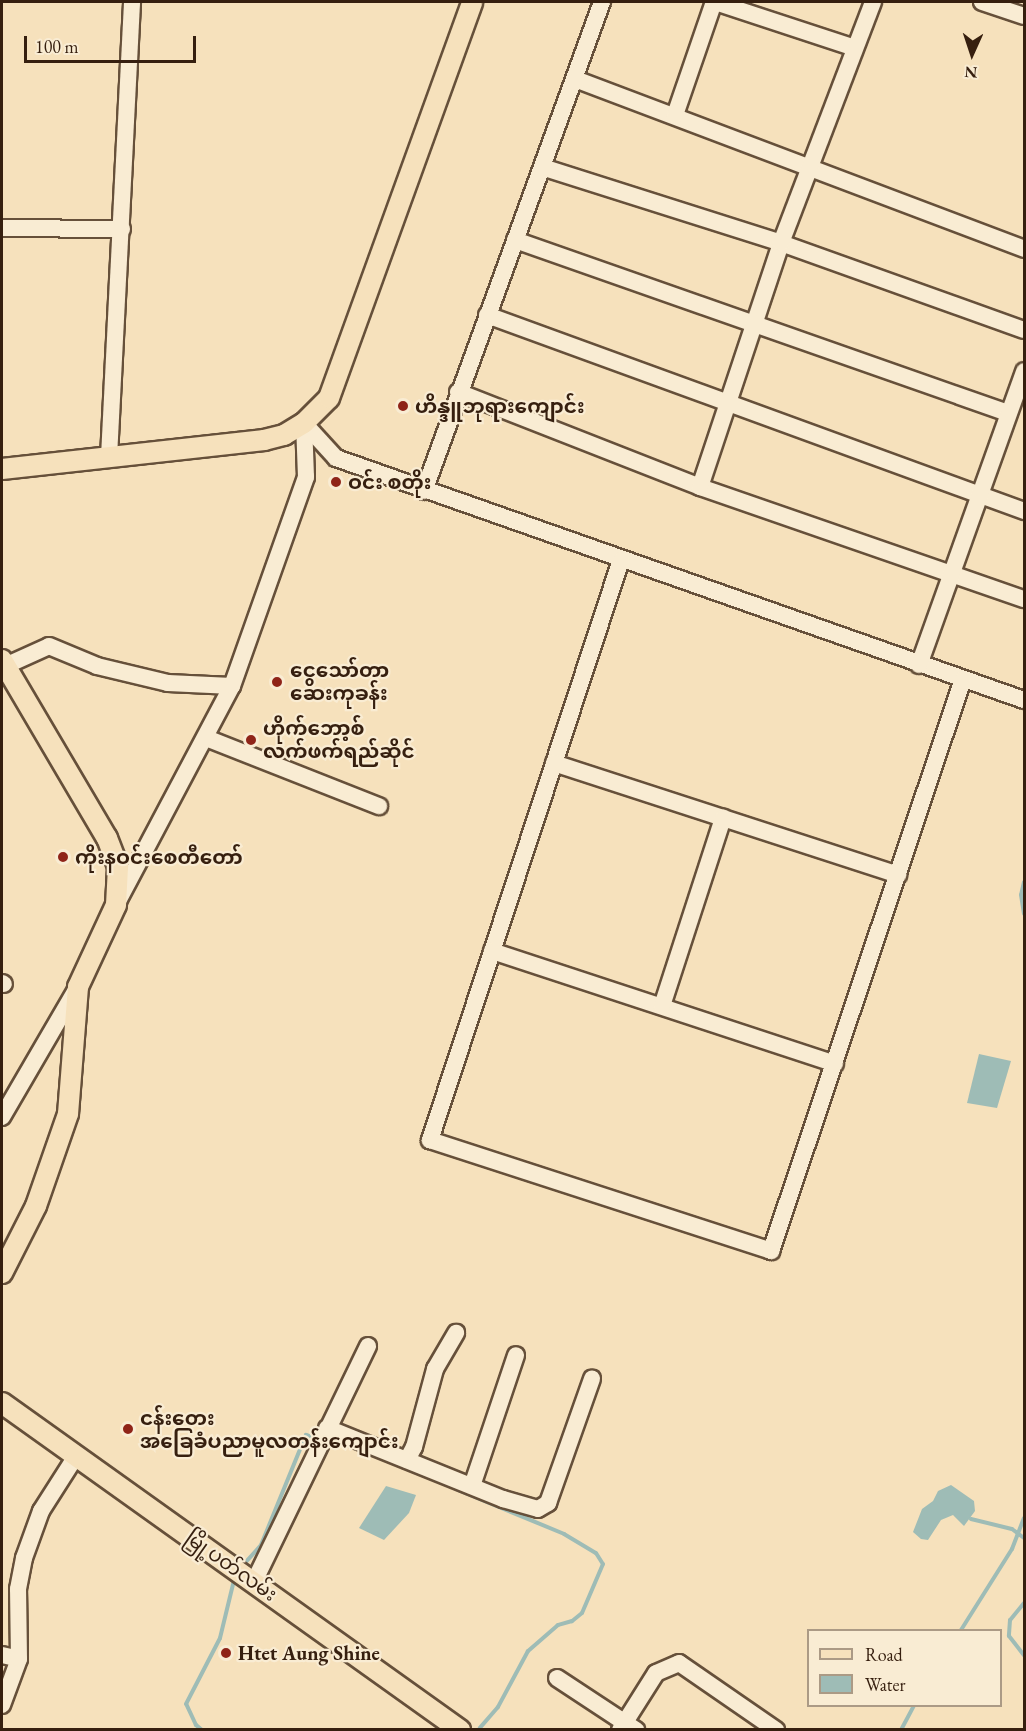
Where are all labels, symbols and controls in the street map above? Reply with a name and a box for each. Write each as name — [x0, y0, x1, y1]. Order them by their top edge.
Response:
scale bar — [27, 24, 200, 62]
north arrow — [942, 24, 1002, 84]
text: 100 m — [35, 35, 79, 58]
text: N — [964, 62, 978, 83]
place label: ဟိန္ဒူဘုရားကျောင်း — [415, 394, 585, 418]
marker: ဟိန္ဒူဘုရားကျောင်း — [396, 399, 410, 413]
place label: ဝင်း စတိုး — [348, 470, 431, 494]
marker: ဝင်း စတိုး — [329, 475, 343, 489]
place label: ငွေသော်တာ ဆေးကုခန်း — [290, 658, 389, 705]
marker: ငွေသော်တာ ဆေးကုခန်း — [268, 673, 286, 691]
place label: ဟိုက်ဘော့စ် လက်ဖက်ရည်ဆိုင် — [263, 716, 415, 763]
marker: ဟိုက်ဘော့စ် လက်ဖက်ရည်ဆိုင် — [244, 733, 258, 747]
place label: ကိုးနဝင်းစေတီတော် — [75, 845, 243, 869]
marker: ကိုးနဝင်းစေတီတော် — [56, 850, 70, 864]
place label: ငန်းတေး အခြေခံပညာမူလတန်းကျောင်း — [140, 1406, 399, 1453]
marker: ငန်းတေး အခြေခံပညာမူလတန်းကျောင်း — [121, 1422, 135, 1436]
street label: မြို့ပတ်လမ်း — [181, 1526, 281, 1606]
legend — [807, 1629, 1002, 1707]
place label: Htet Aung Shine — [238, 1641, 380, 1665]
text: Road — [865, 1643, 903, 1666]
marker: Htet Aung Shine — [219, 1646, 233, 1660]
text: Water — [865, 1673, 906, 1696]

